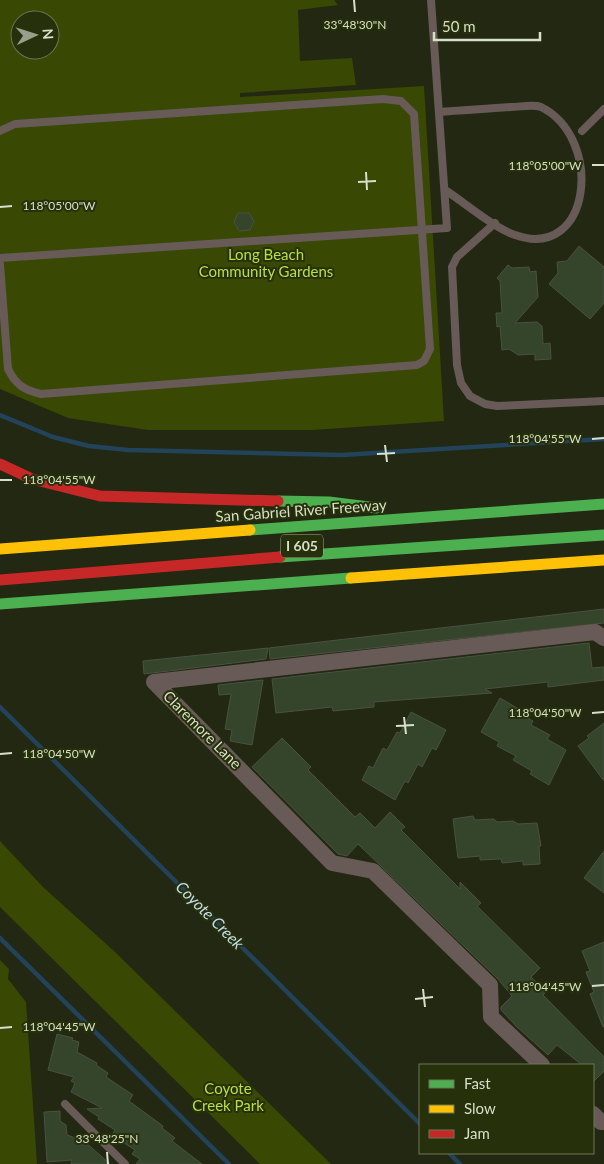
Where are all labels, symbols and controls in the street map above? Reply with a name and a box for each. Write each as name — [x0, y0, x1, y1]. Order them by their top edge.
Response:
north arrow — [10, 10, 60, 60]
scale bar — [434, 10, 540, 42]
text: 33°48'30"N — [324, 17, 386, 32]
text: 50 m — [442, 17, 476, 35]
text: N — [40, 28, 57, 40]
text: 118°05'00"W — [508, 158, 582, 173]
text: 118°05'00"W — [22, 198, 96, 213]
park label: Long Beach Community Gardens — [199, 245, 333, 280]
text: 118°04'55"W — [508, 431, 582, 446]
text: 118°04'55"W — [22, 472, 96, 487]
street label: San Gabriel River Freeway — [215, 495, 387, 525]
road number: I 605 — [281, 534, 323, 558]
street label: Claremore Lane — [160, 686, 246, 772]
text: 118°04'50"W — [508, 705, 582, 720]
text: 118°04'50"W — [22, 746, 96, 761]
water label: Coyote Creek — [172, 877, 249, 953]
text: 118°04'45"W — [508, 979, 582, 994]
text: 118°04'45"W — [22, 1019, 96, 1034]
legend — [419, 1064, 594, 1154]
text: Fast — [464, 1074, 491, 1092]
park label: Coyote Creek Park — [192, 1079, 264, 1114]
text: Slow — [464, 1099, 496, 1117]
text: Jam — [464, 1124, 490, 1142]
text: 33°48'25"N — [76, 1131, 138, 1146]

